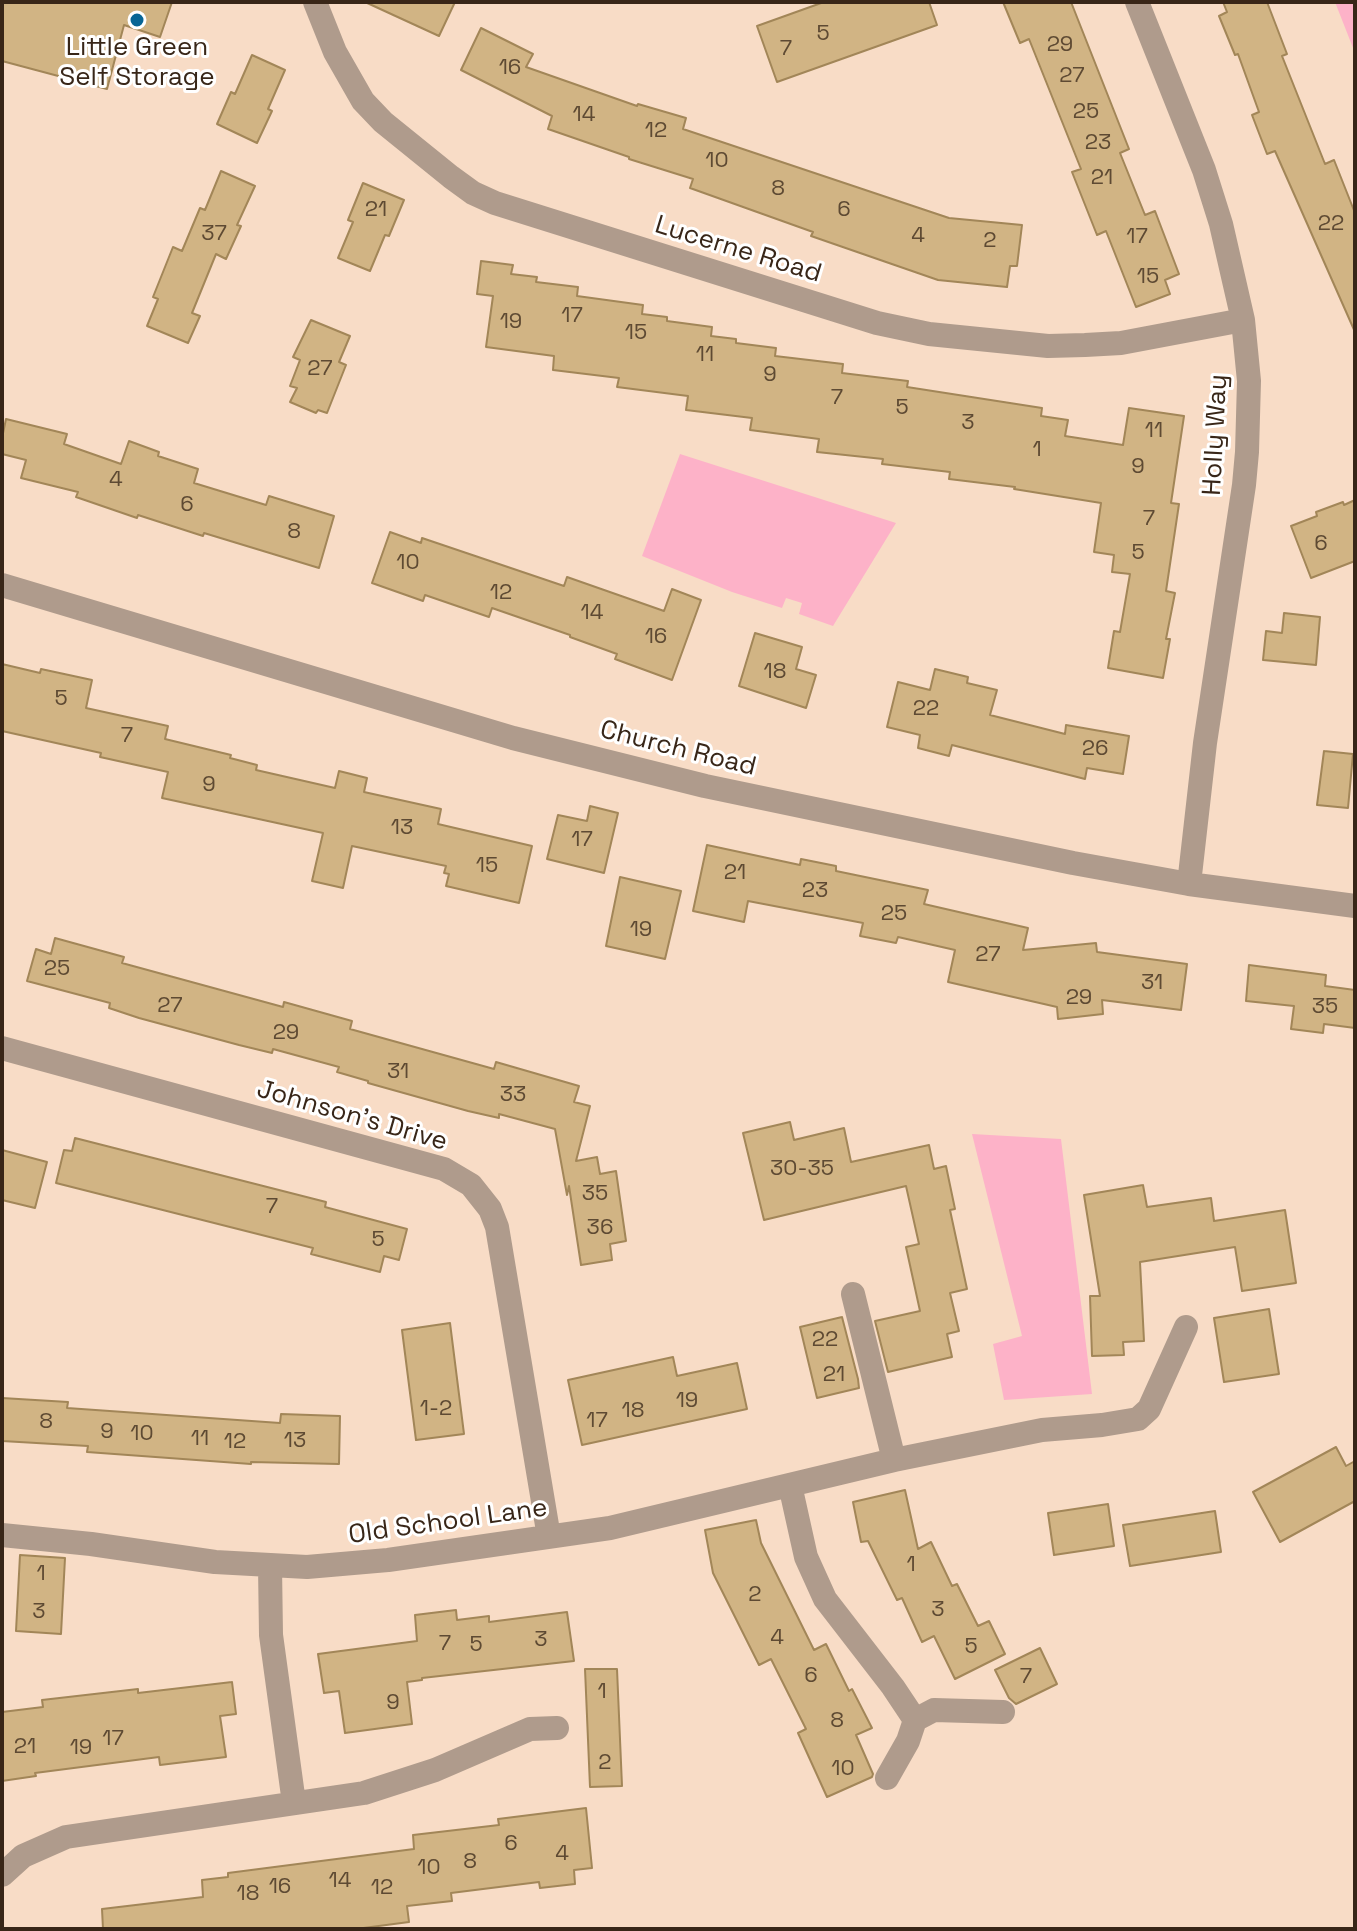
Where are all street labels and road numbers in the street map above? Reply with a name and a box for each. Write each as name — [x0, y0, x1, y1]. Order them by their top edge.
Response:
street label: Lucerne Road — [651, 210, 825, 290]
street label: Holly Way — [1197, 374, 1235, 496]
street label: Church Road — [597, 715, 759, 783]
street label: Johnson's Drive — [253, 1074, 451, 1158]
street label: Old School Lane — [347, 1493, 549, 1551]

